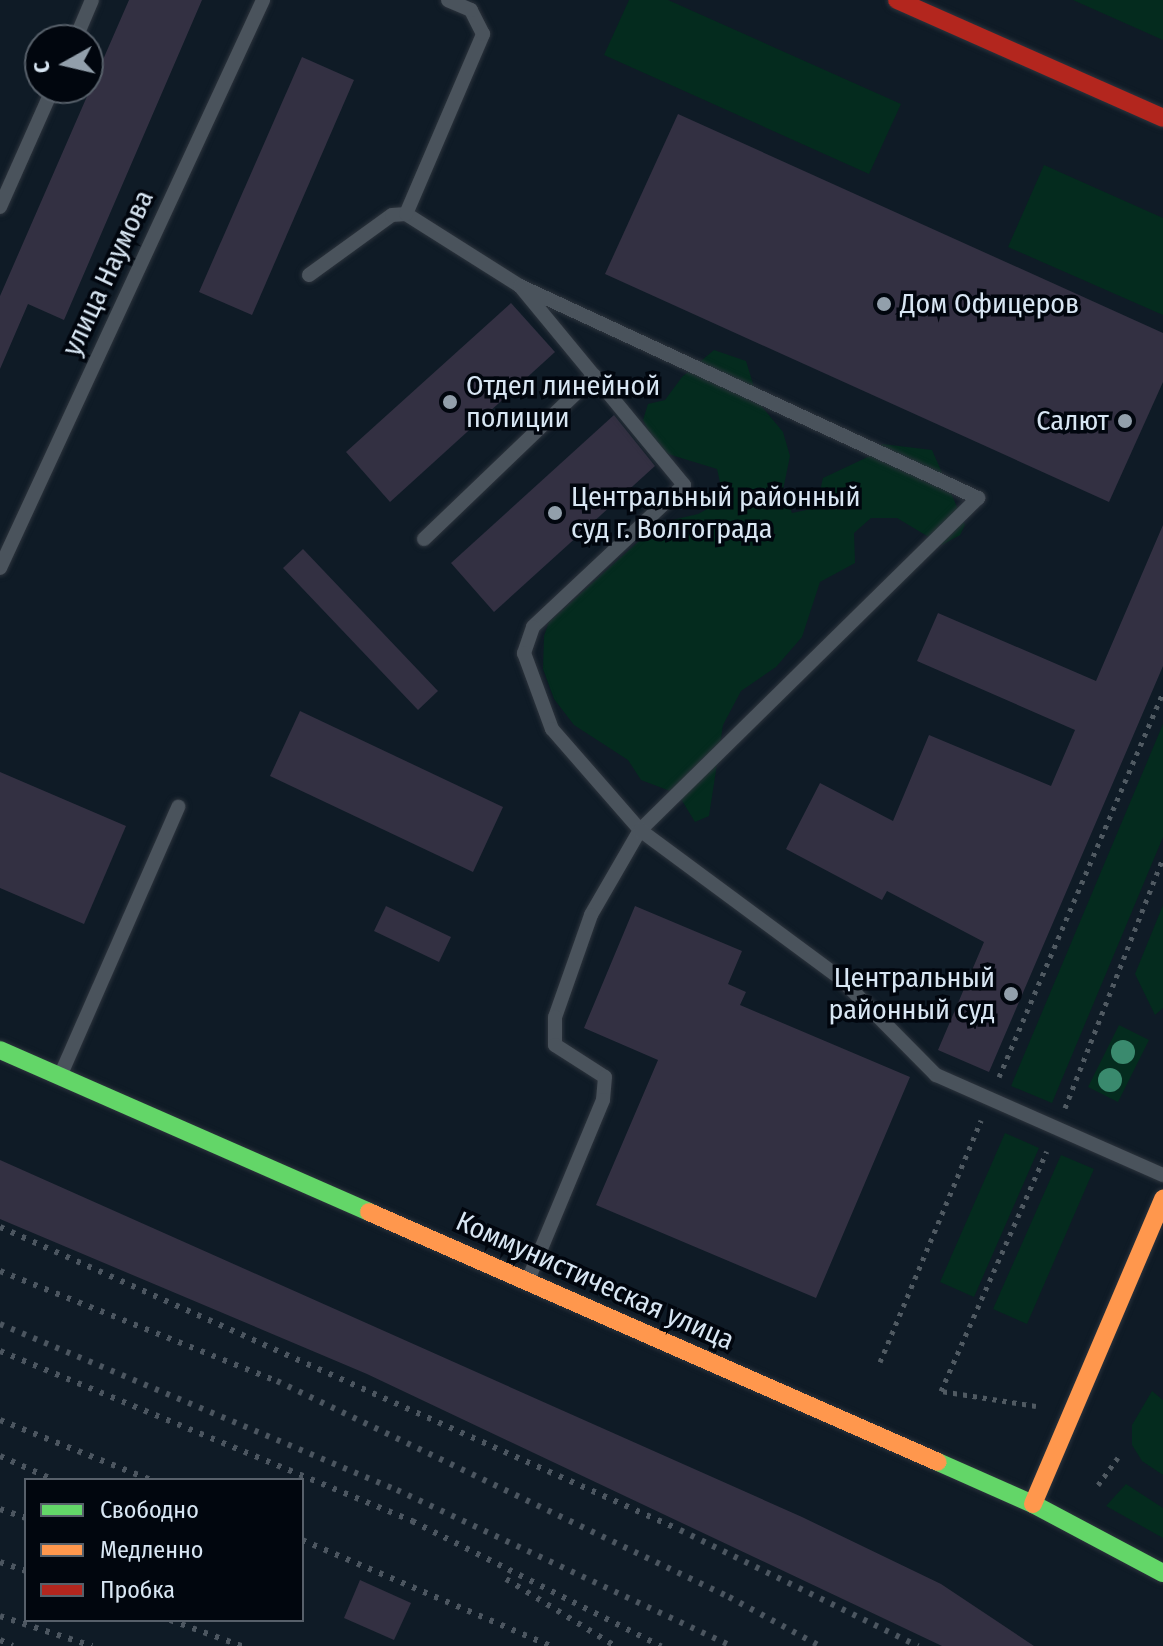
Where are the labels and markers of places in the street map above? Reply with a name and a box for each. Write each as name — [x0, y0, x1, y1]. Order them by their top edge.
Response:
place label: Дом Офицеров — [900, 287, 1079, 321]
marker: Дом Офицеров — [875, 295, 893, 313]
place label: Отдел линейной полиции — [466, 369, 660, 435]
marker: Отдел линейной полиции — [441, 393, 459, 411]
place label: Салют — [1036, 404, 1109, 438]
marker: Салют — [1116, 412, 1134, 430]
place label: Центральный районный суд г. Волгограда — [571, 480, 861, 546]
marker: Центральный районный суд г. Волгограда — [546, 504, 564, 522]
place label: Центральный районный суд — [829, 961, 995, 1027]
marker: Центральный районный суд — [1002, 985, 1020, 1003]

